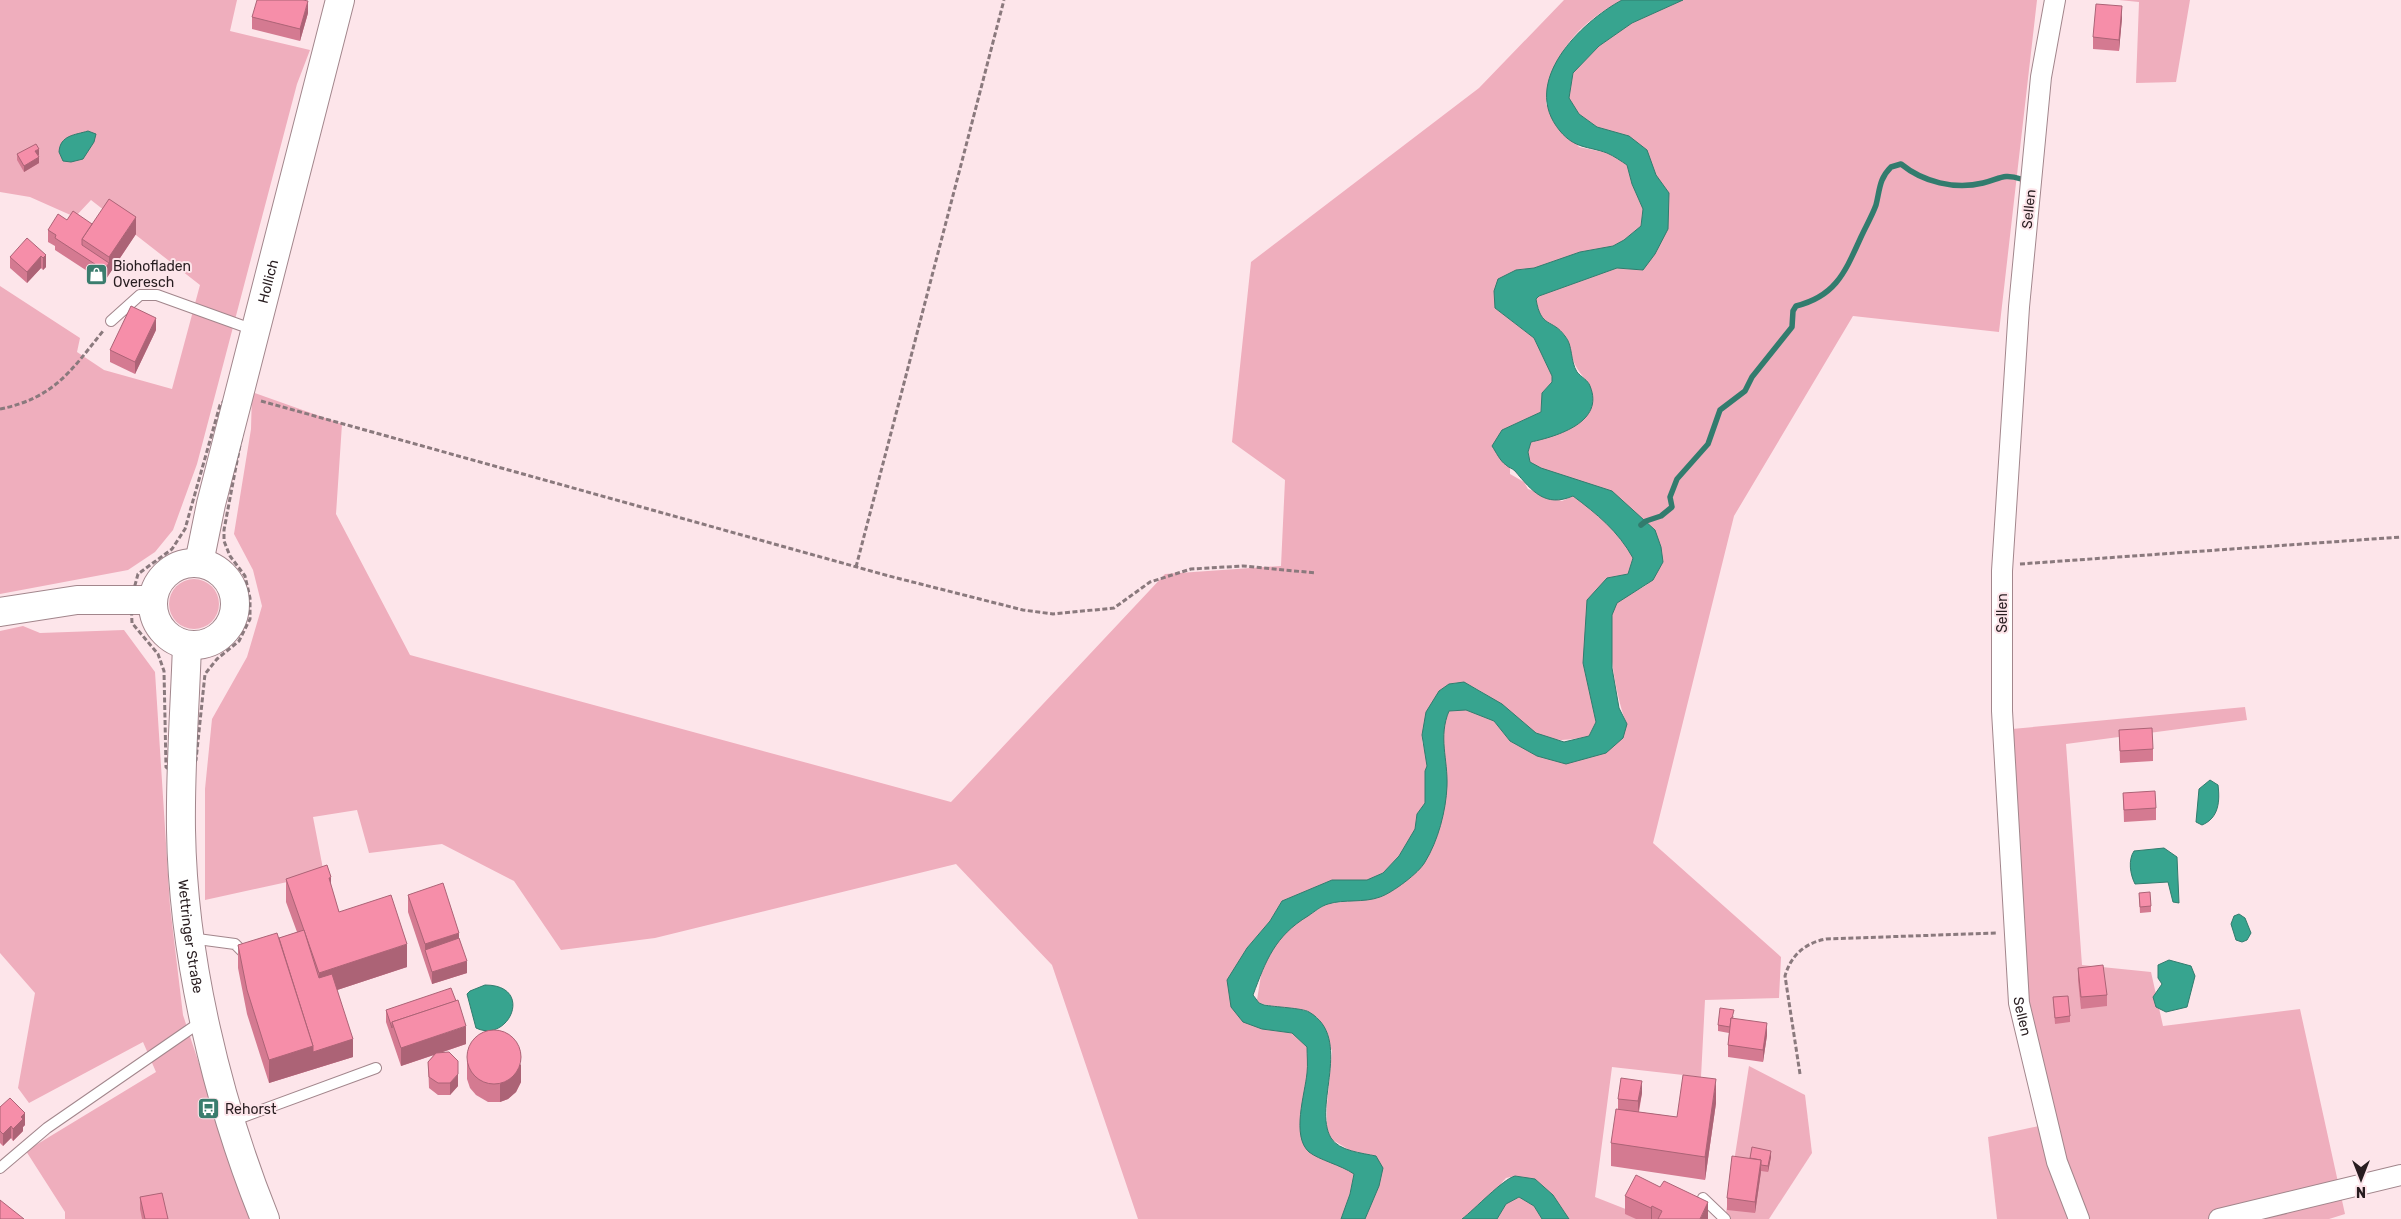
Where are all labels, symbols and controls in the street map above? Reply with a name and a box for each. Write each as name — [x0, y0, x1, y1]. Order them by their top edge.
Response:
street label: Sellen — [2018, 188, 2040, 230]
place label: Biohofladen Overesch — [113, 258, 191, 291]
street label: Hollich — [254, 258, 282, 305]
shop icon: Biohofladen Overesch — [85, 262, 109, 286]
street label: Sellen — [1994, 593, 2011, 633]
street label: Wettringer Straße — [175, 879, 207, 995]
street label: Sellen — [2010, 996, 2035, 1038]
bus stop icon: Rehorst — [197, 1097, 221, 1121]
place label: Rehorst — [225, 1101, 277, 1118]
north arrow — [2336, 1154, 2386, 1204]
text: N — [2356, 1183, 2366, 1200]

